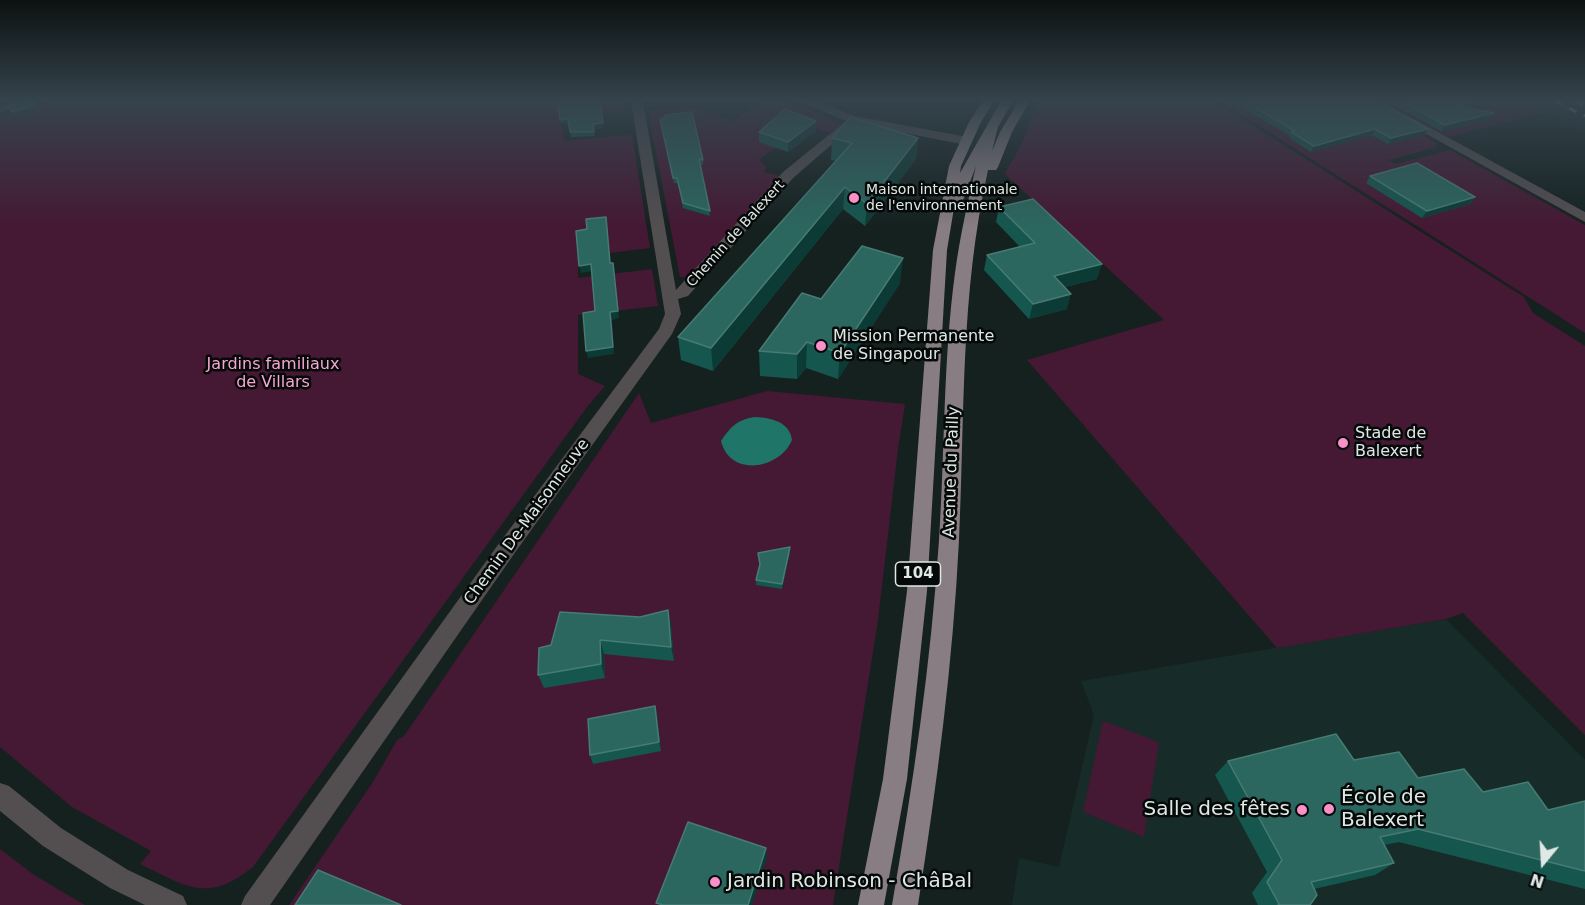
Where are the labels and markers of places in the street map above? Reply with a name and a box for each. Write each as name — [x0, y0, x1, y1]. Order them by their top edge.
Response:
place label: Maison internationale de l'environnement — [866, 182, 1017, 214]
marker: Maison internationale de l'environnement — [847, 191, 861, 205]
place label: Mission Permanente de Singapour — [833, 327, 994, 365]
marker: Mission Permanente de Singapour — [814, 339, 828, 353]
place label: Stade de Balexert — [1355, 424, 1426, 462]
marker: Stade de Balexert — [1336, 436, 1350, 450]
place label: École de Balexert — [1341, 786, 1426, 833]
place label: Salle des fêtes — [1144, 798, 1290, 822]
marker: École de Balexert — [1322, 802, 1336, 816]
marker: Salle des fêtes — [1295, 803, 1309, 817]
place label: Jardin Robinson - ChâBal — [727, 870, 972, 894]
marker: Jardin Robinson - ChâBal — [708, 875, 722, 889]

